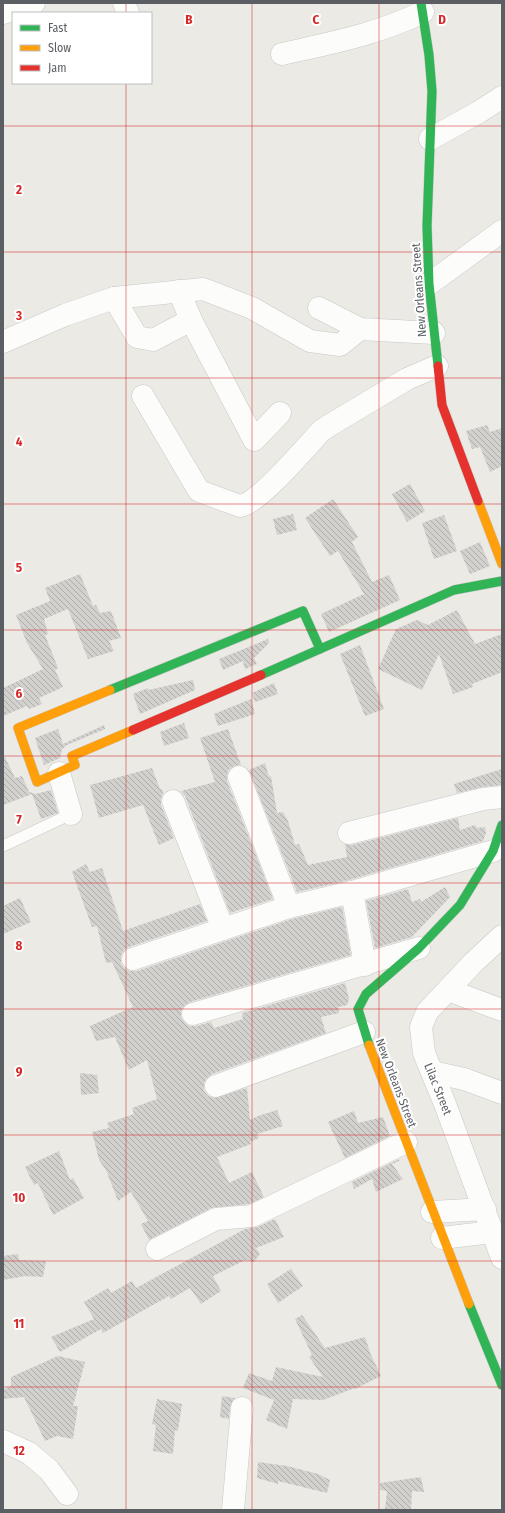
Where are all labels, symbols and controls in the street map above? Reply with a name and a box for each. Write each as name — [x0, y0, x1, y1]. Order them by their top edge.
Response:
legend — [12, 12, 152, 84]
text: B — [185, 12, 193, 27]
text: C — [313, 12, 320, 27]
text: D — [438, 12, 446, 27]
text: Fast — [48, 21, 67, 35]
text: Slow — [48, 41, 71, 55]
text: Jam — [48, 61, 66, 75]
text: 2 — [15, 182, 22, 197]
street label: New Orleans Street — [409, 242, 429, 337]
text: 3 — [15, 308, 22, 323]
text: 4 — [16, 434, 23, 449]
text: 5 — [16, 560, 22, 575]
text: 6 — [16, 686, 23, 701]
text: 7 — [16, 812, 22, 827]
text: 8 — [16, 938, 23, 953]
street label: New Orleans Street — [373, 1037, 419, 1130]
street label: Lilac Street — [421, 1061, 455, 1117]
text: 9 — [16, 1064, 23, 1079]
text: 10 — [13, 1190, 25, 1205]
text: 11 — [14, 1316, 24, 1331]
text: 12 — [13, 1443, 25, 1458]

